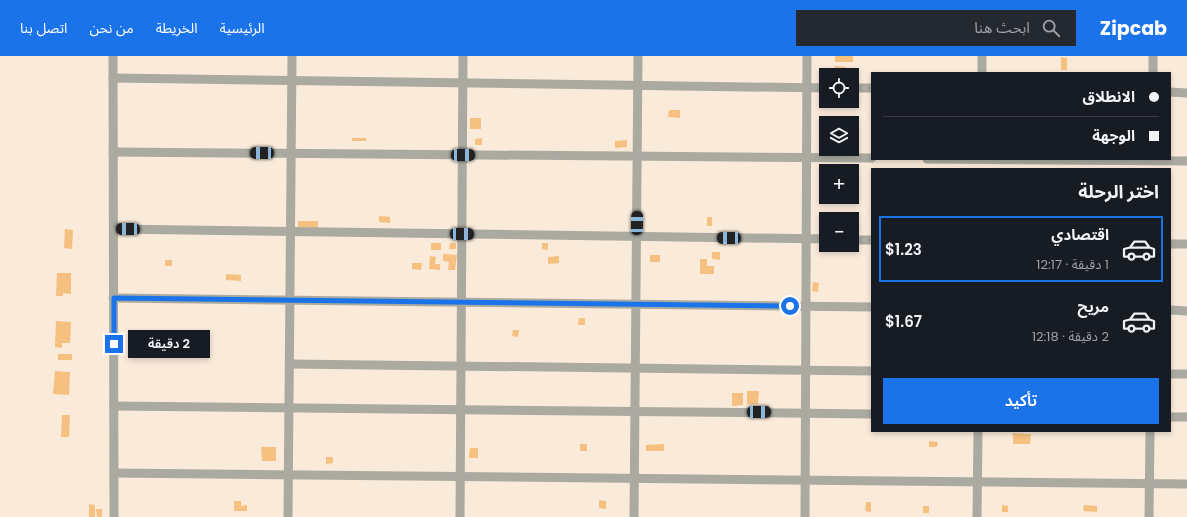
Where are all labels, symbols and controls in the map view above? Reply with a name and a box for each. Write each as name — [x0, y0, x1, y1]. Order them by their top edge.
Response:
search box — [796, 10, 1076, 46]
text: Zipcab — [1100, 15, 1167, 42]
text: ابحث هنا — [974, 17, 1030, 38]
icon: search — [1040, 17, 1062, 39]
text: اتصل بنا — [20, 18, 67, 38]
text: من نحن — [89, 18, 134, 38]
text: الخريطة — [156, 18, 198, 38]
text: الرئيسية — [220, 18, 265, 38]
map controls — [819, 68, 859, 252]
button: locate — [819, 68, 859, 108]
text: الانطلاق — [1083, 86, 1135, 107]
button: layers — [819, 116, 859, 156]
text: الوجهة — [1092, 125, 1135, 146]
car — [250, 147, 274, 159]
car — [451, 149, 475, 161]
button: + — [819, 164, 859, 204]
text: اختر الرحلة — [1078, 179, 1159, 204]
car — [631, 211, 643, 235]
button: − — [819, 212, 859, 252]
car — [116, 223, 140, 235]
text: اقتصادي — [1051, 224, 1109, 245]
car — [450, 228, 474, 240]
icon: car — [1121, 231, 1157, 267]
car — [717, 232, 741, 244]
text: $1.23 — [885, 239, 922, 260]
text: 1 دقيقة · 12:17 — [1036, 255, 1109, 274]
text: مريح — [1077, 296, 1109, 317]
route start — [781, 297, 799, 315]
icon: car — [1121, 303, 1157, 339]
text: $1.67 — [885, 311, 922, 332]
text: 2 دقيقة · 12:18 — [1032, 327, 1109, 346]
callout: 2 دقيقة — [128, 330, 210, 358]
text: 2 دقيقة — [148, 334, 190, 353]
route end — [105, 335, 123, 353]
button: تأكيد — [883, 378, 1159, 424]
car — [747, 406, 771, 418]

